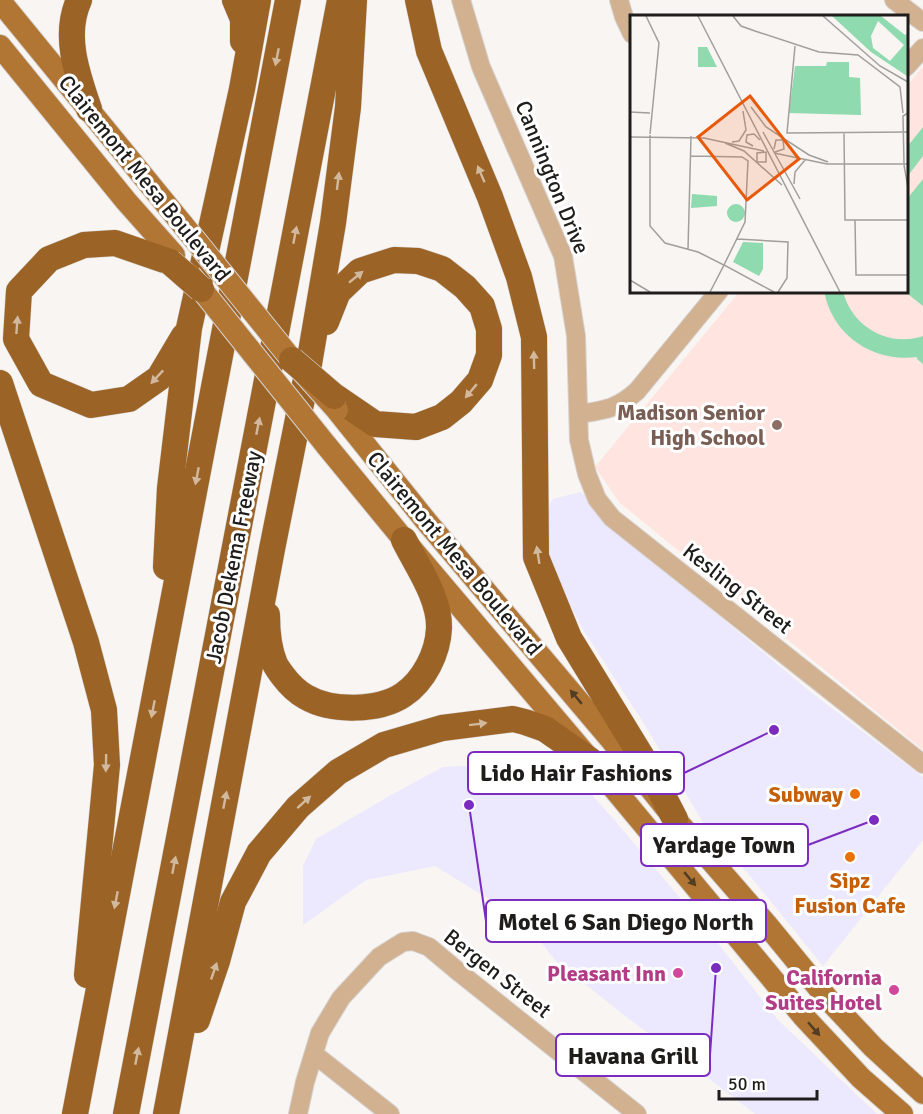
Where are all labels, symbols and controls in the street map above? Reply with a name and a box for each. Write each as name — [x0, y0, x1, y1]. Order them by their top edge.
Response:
inset map — [630, 15, 908, 292]
one-way arrow — [272, 48, 281, 67]
street label: Clairemont Mesa Boulevard — [53, 70, 236, 287]
street label: Cannington Drive — [510, 97, 596, 258]
one-way arrow — [476, 165, 486, 183]
one-way arrow — [334, 172, 343, 191]
one-way arrow — [291, 225, 300, 244]
one-way arrow — [348, 270, 364, 283]
one-way arrow — [12, 315, 22, 334]
one-way arrow — [530, 351, 539, 370]
one-way arrow — [151, 369, 165, 383]
one-way arrow — [464, 383, 477, 399]
place label: Madison Senior High School — [617, 399, 765, 451]
one-way arrow — [254, 416, 263, 435]
marker: Madison Senior High School — [770, 418, 784, 432]
street label: Clairemont Mesa Boulevard — [361, 446, 548, 661]
street label: Jacob Dekema Freeway — [200, 448, 267, 666]
one-way arrow — [192, 467, 201, 486]
street label: Kesling Street — [678, 537, 798, 640]
one-way arrow — [533, 545, 542, 564]
one-way arrow — [569, 689, 582, 705]
one-way arrow — [148, 699, 157, 718]
one-way arrow — [468, 719, 487, 728]
callout: Lido Hair Fashions — [468, 752, 684, 794]
one-way arrow — [101, 754, 111, 773]
text: Lido Hair Fashions — [480, 758, 673, 788]
place label: Subway — [768, 781, 843, 808]
marker: Subway — [848, 787, 862, 801]
one-way arrow — [221, 791, 230, 810]
one-way arrow — [296, 796, 311, 809]
callout: Yardage Town — [641, 824, 808, 866]
text: Yardage Town — [652, 830, 795, 860]
marker: Sipz Fusion Cafe — [843, 850, 857, 864]
one-way arrow — [170, 855, 179, 874]
place label: Sipz Fusion Cafe — [794, 867, 906, 919]
one-way arrow — [683, 871, 696, 887]
one-way arrow — [111, 891, 120, 910]
callout: Motel 6 San Diego North — [486, 900, 766, 942]
text: Motel 6 San Diego North — [498, 907, 754, 937]
street label: Bergen Street — [439, 923, 557, 1024]
place label: Pleasant Inn — [547, 960, 666, 987]
one-way arrow — [210, 962, 219, 980]
place label: California Suites Hotel — [765, 964, 882, 1016]
marker: Pleasant Inn — [671, 966, 685, 980]
marker: California Suites Hotel — [887, 983, 901, 997]
one-way arrow — [807, 1021, 821, 1036]
callout: Havana Grill — [556, 1034, 710, 1076]
text: Havana Grill — [568, 1041, 699, 1071]
one-way arrow — [133, 1047, 142, 1066]
scale bar — [719, 1063, 816, 1101]
text: 50 m — [728, 1073, 766, 1095]

